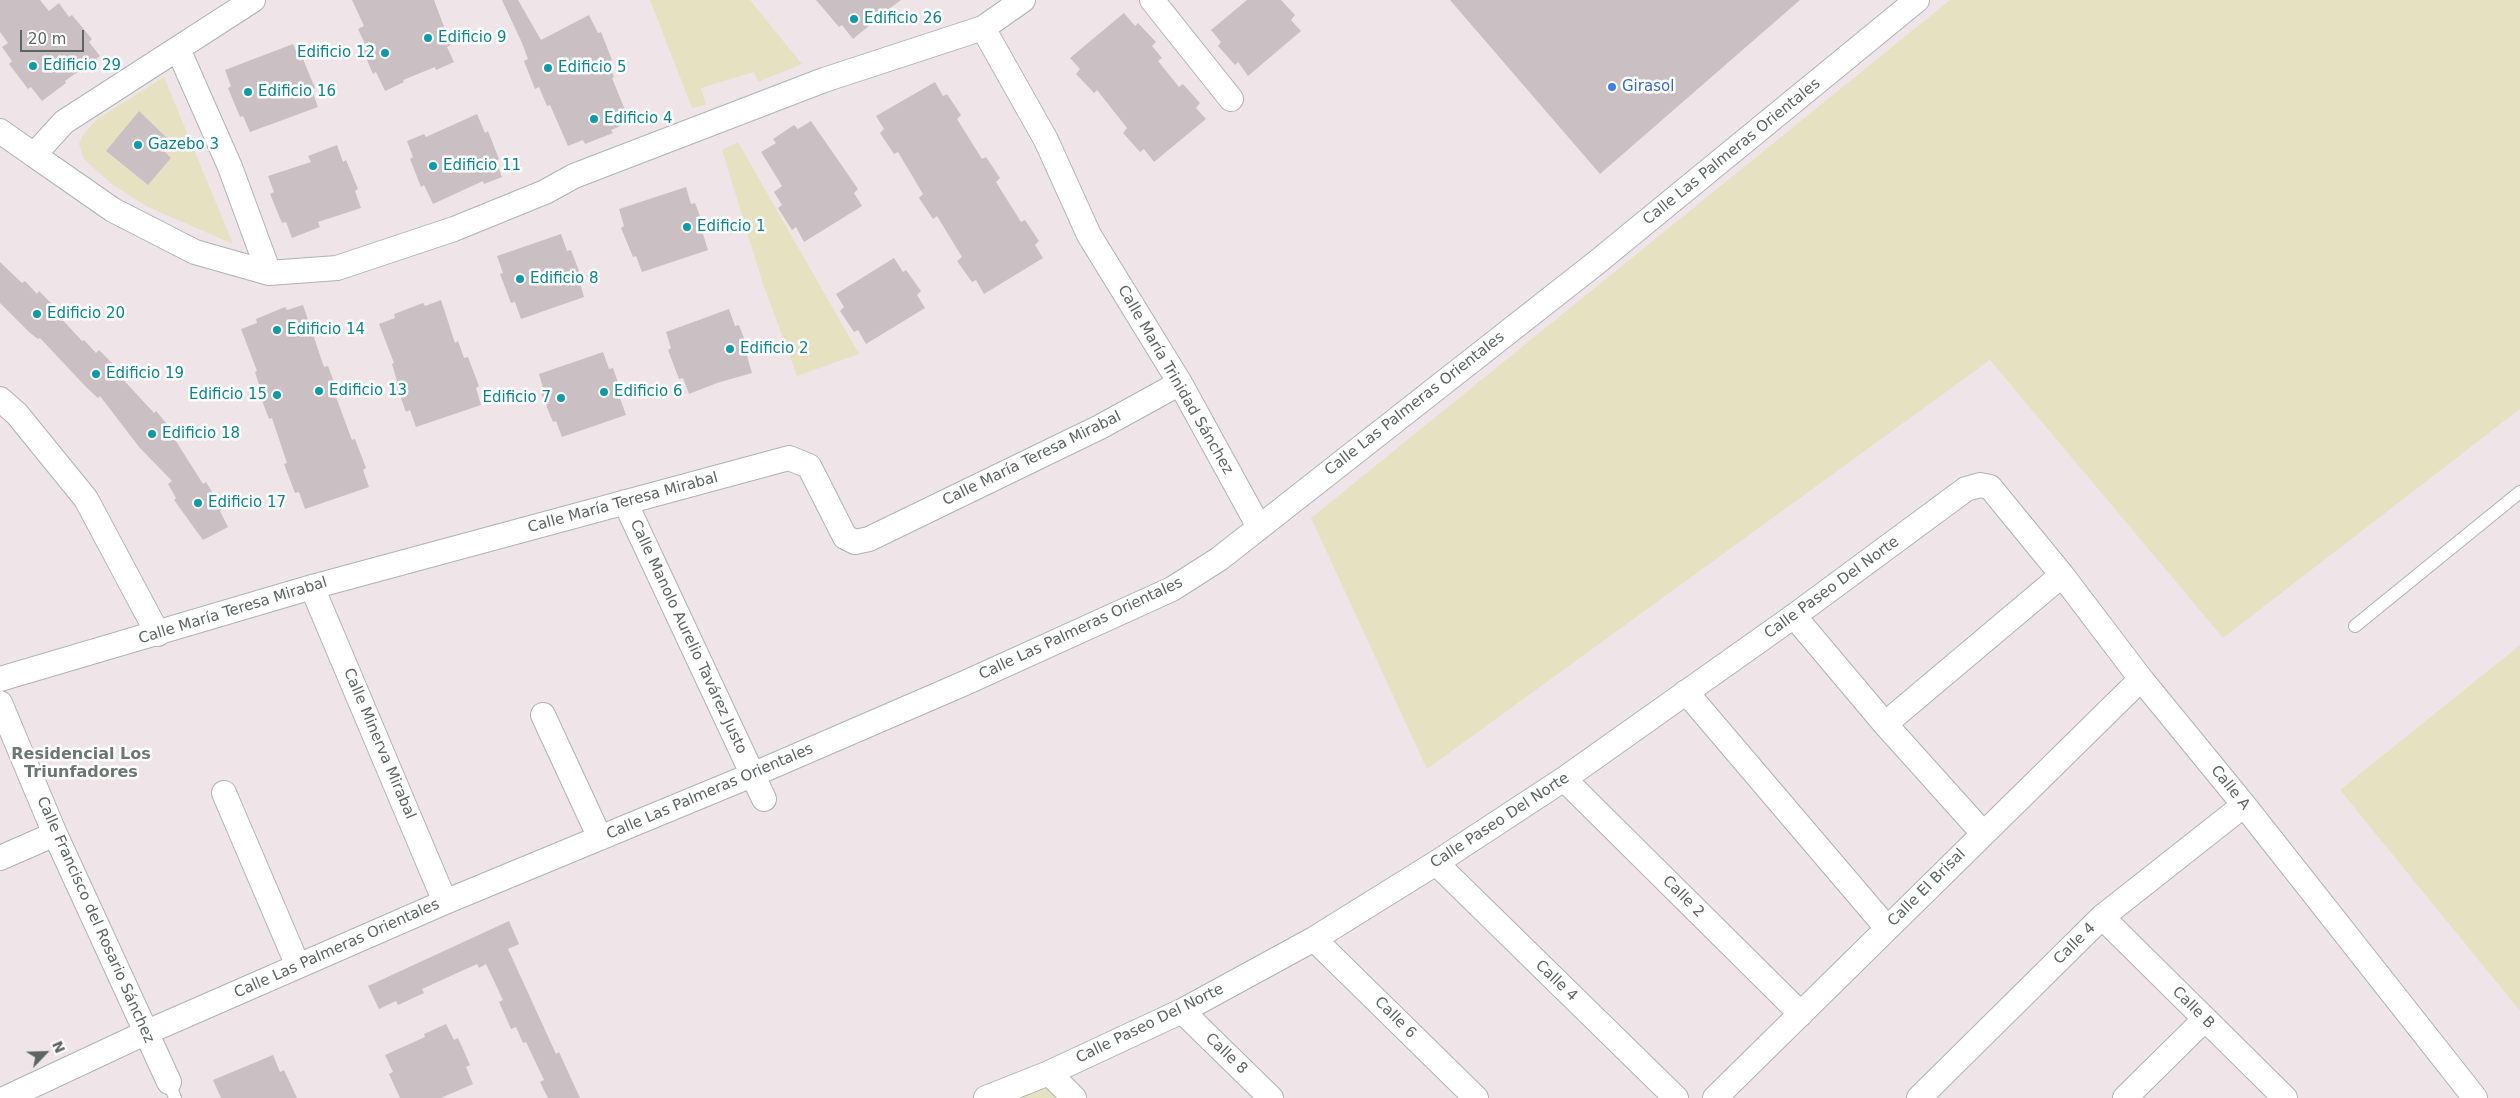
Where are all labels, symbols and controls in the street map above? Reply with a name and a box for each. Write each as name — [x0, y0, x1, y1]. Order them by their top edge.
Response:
place label: Edificio 26 — [864, 10, 942, 28]
marker: Edificio 26 — [848, 13, 860, 25]
scale bar — [22, 20, 86, 52]
place label: Edificio 9 — [438, 29, 507, 47]
text: 20 m — [28, 30, 66, 48]
marker: Edificio 9 — [422, 32, 434, 44]
place label: Edificio 12 — [297, 44, 375, 62]
marker: Edificio 12 — [379, 47, 391, 59]
place label: Edificio 29 — [43, 57, 121, 75]
place label: Edificio 5 — [558, 59, 627, 77]
marker: Edificio 29 — [27, 60, 39, 72]
marker: Edificio 5 — [542, 62, 554, 74]
street label: Calle Las Palmeras Orientales — [1640, 75, 1824, 229]
place label: Girasol — [1622, 78, 1674, 96]
marker: Girasol — [1606, 81, 1618, 93]
place label: Edificio 16 — [258, 83, 336, 101]
marker: Edificio 16 — [242, 86, 254, 98]
place label: Edificio 4 — [604, 110, 673, 128]
marker: Edificio 4 — [588, 113, 600, 125]
place label: Gazebo 3 — [148, 136, 219, 154]
marker: Gazebo 3 — [132, 139, 144, 151]
place label: Edificio 11 — [443, 157, 521, 175]
marker: Edificio 11 — [427, 160, 439, 172]
place label: Edificio 1 — [697, 218, 766, 236]
marker: Edificio 1 — [681, 221, 693, 233]
place label: Edificio 8 — [530, 270, 599, 288]
marker: Edificio 8 — [514, 273, 526, 285]
street label: Calle María Trinidad Sánchez — [1113, 282, 1237, 478]
place label: Edificio 20 — [47, 305, 125, 323]
marker: Edificio 20 — [31, 308, 43, 320]
place label: Edificio 14 — [287, 321, 365, 339]
marker: Edificio 14 — [271, 324, 283, 336]
street label: Calle Las Palmeras Orientales — [1322, 328, 1508, 480]
place label: Edificio 2 — [740, 340, 809, 358]
marker: Edificio 2 — [724, 343, 736, 355]
place label: Edificio 19 — [106, 365, 184, 383]
marker: Edificio 19 — [90, 368, 102, 380]
place label: Edificio 13 — [329, 382, 407, 400]
place label: Edificio 6 — [614, 383, 683, 401]
marker: Edificio 13 — [313, 385, 325, 397]
place label: Edificio 15 — [189, 386, 267, 404]
marker: Edificio 6 — [598, 386, 610, 398]
marker: Edificio 15 — [271, 389, 283, 401]
place label: Edificio 7 — [482, 389, 551, 407]
marker: Edificio 7 — [555, 392, 567, 404]
street label: Calle María Teresa Mirabal — [940, 408, 1124, 510]
place label: Edificio 18 — [162, 425, 240, 443]
marker: Edificio 18 — [146, 428, 158, 440]
street label: Calle María Teresa Mirabal — [526, 469, 720, 537]
place label: Edificio 17 — [208, 494, 286, 512]
marker: Edificio 17 — [192, 497, 204, 509]
street label: Calle Manolo Aurelio Tavárez Justo — [626, 517, 750, 757]
street label: Calle Paseo Del Norte — [1761, 533, 1903, 643]
street label: Calle María Teresa Mirabal — [136, 574, 330, 648]
street label: Calle Las Palmeras Orientales — [976, 574, 1186, 684]
street label: Calle Minerva Mirabal — [339, 666, 419, 822]
street label: Calle Las Palmeras Orientales — [604, 740, 816, 844]
district label: Residencial Los Triunfadores — [11, 745, 151, 783]
street label: Calle A — [2207, 762, 2253, 814]
street label: Calle Paseo Del Norte — [1427, 769, 1573, 873]
street label: Calle Francisco del Rosario Sánchez — [32, 794, 158, 1046]
street label: Calle El Brisal — [1884, 845, 1970, 931]
street label: Calle 2 — [1658, 872, 1708, 922]
street label: Calle Las Palmeras Orientales — [232, 895, 442, 1003]
street label: Calle 4 — [2050, 919, 2100, 969]
street label: Calle 4 — [1531, 957, 1581, 1005]
street label: Calle Paseo Del Norte — [1073, 980, 1227, 1068]
street label: Calle B — [2168, 983, 2218, 1033]
street label: Calle 6 — [1370, 993, 1420, 1043]
north arrow — [20, 1028, 70, 1078]
street label: Calle 8 — [1201, 1030, 1251, 1078]
text: N — [49, 1038, 68, 1056]

